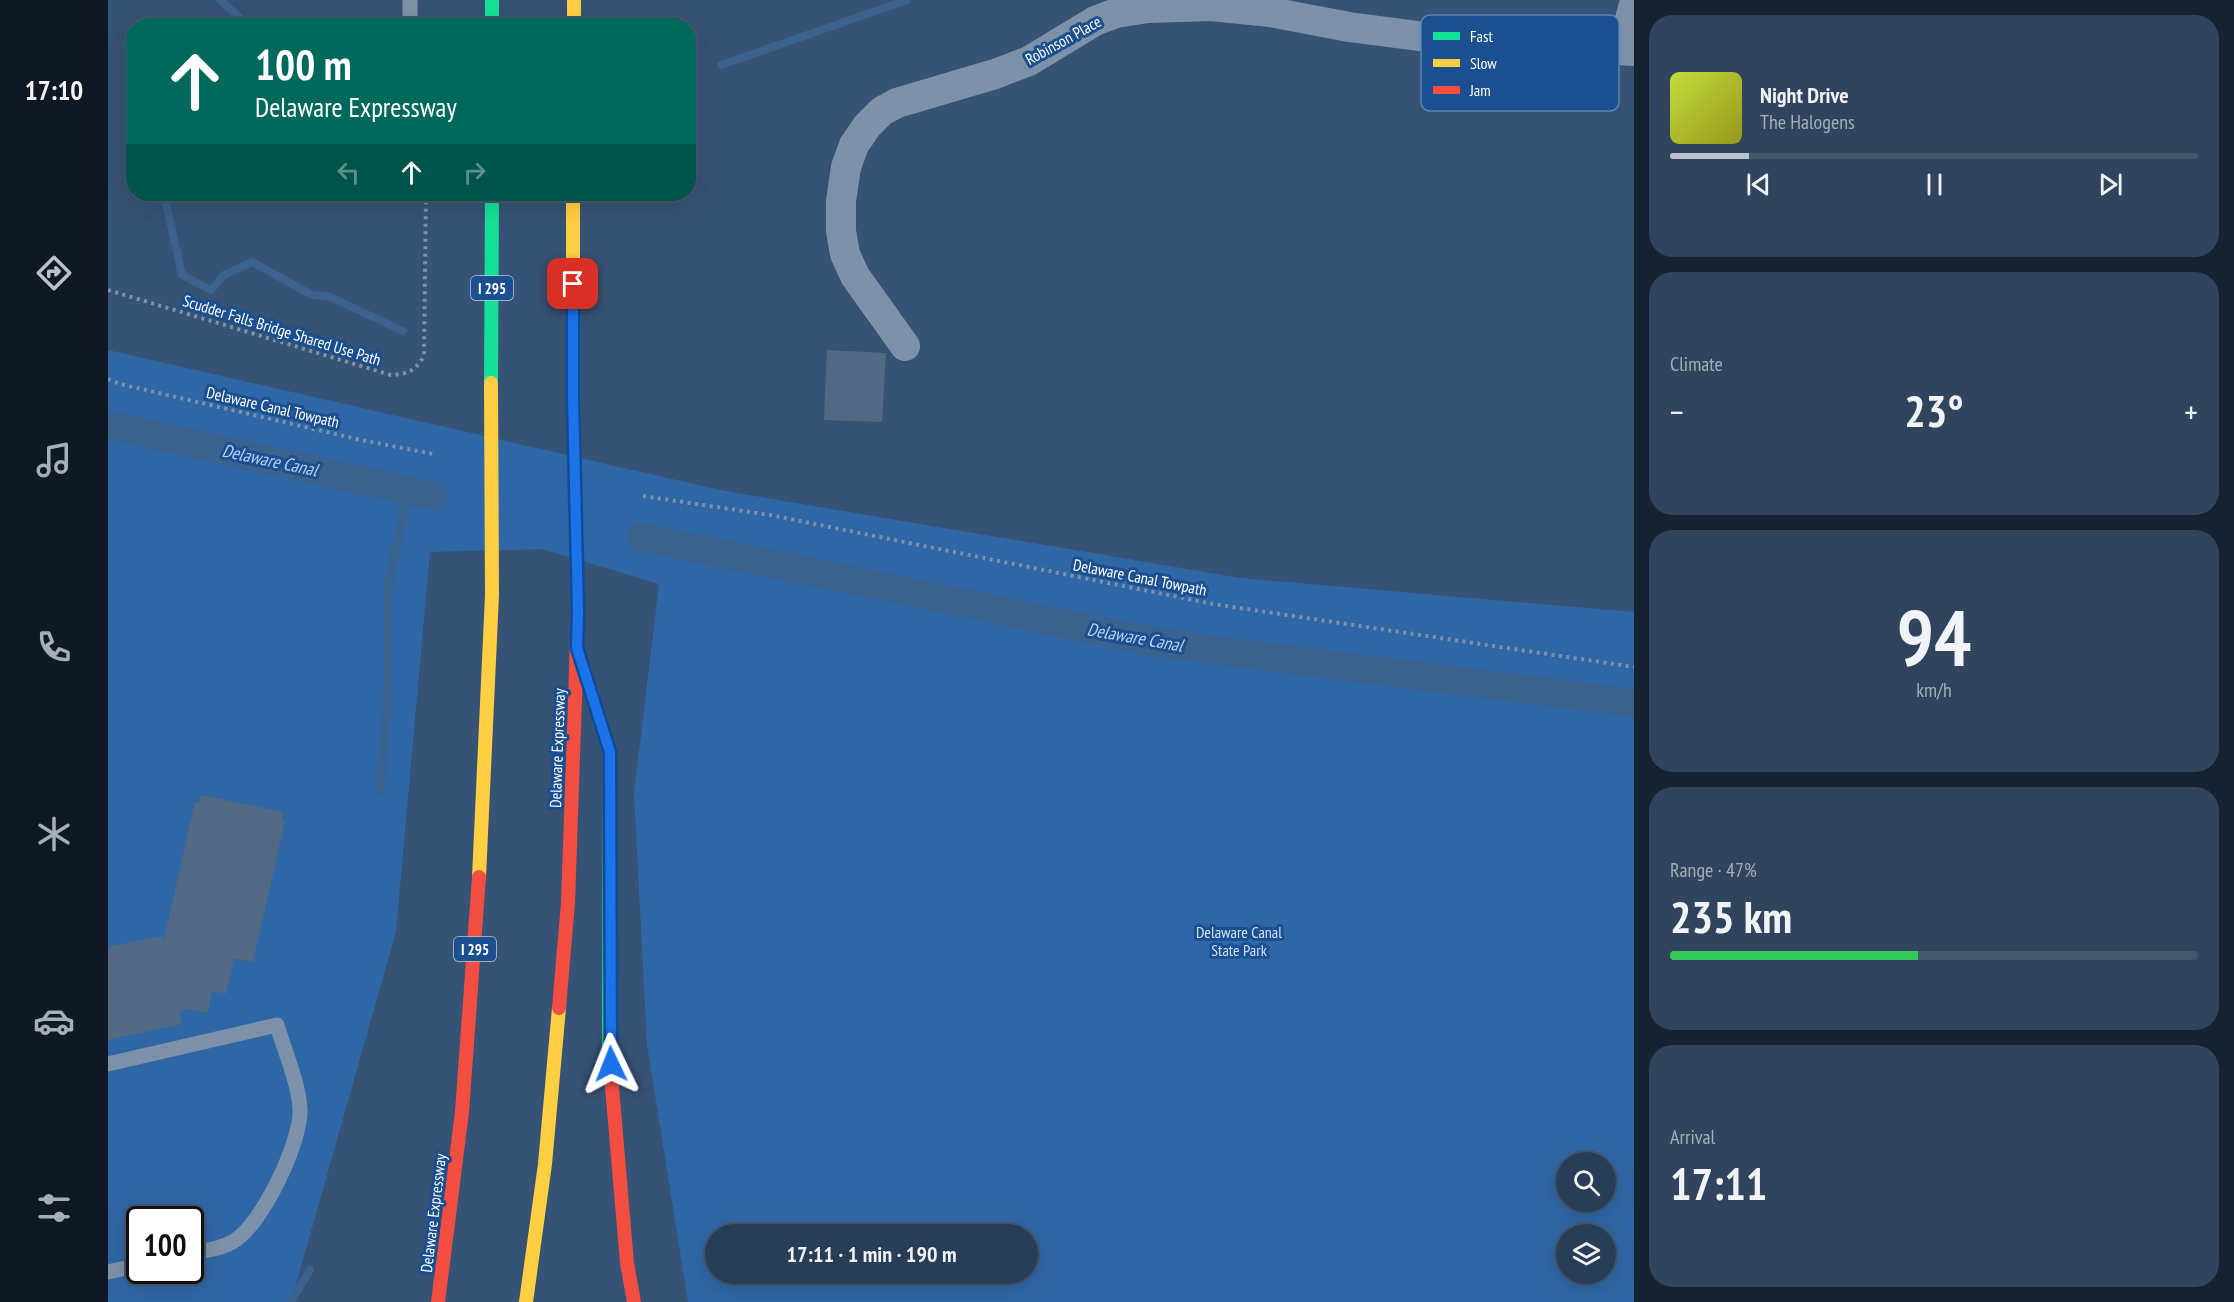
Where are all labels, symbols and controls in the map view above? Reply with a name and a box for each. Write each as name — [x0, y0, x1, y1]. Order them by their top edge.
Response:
street label: Robinson Place — [1022, 11, 1104, 69]
legend — [1421, 15, 1619, 111]
text: Fast — [1470, 26, 1493, 46]
text: 100 m — [255, 37, 352, 92]
icon: ahead — [156, 42, 234, 120]
text: Slow — [1470, 53, 1497, 73]
text: 17:10 — [25, 73, 83, 107]
text: Jam — [1469, 80, 1491, 100]
text: Night Drive — [1760, 81, 1849, 109]
text: Delaware Expressway — [255, 90, 457, 124]
text: The Halogens — [1760, 109, 1855, 135]
icon: left — [332, 156, 365, 189]
icon: ahead — [395, 156, 428, 189]
icon: right — [458, 156, 491, 189]
icon: previous — [1742, 168, 1775, 201]
icon: pause — [1918, 168, 1951, 201]
icon: next — [2094, 168, 2127, 201]
icon: directions — [33, 252, 75, 294]
pin — [547, 258, 598, 309]
icon: arrive — [556, 267, 589, 300]
road number: I 295 — [471, 276, 513, 300]
street label: Scudder Falls Bridge Shared Use Path — [180, 290, 384, 370]
text: Climate — [1670, 351, 1723, 377]
text: 23° — [1904, 381, 1964, 439]
street label: Delaware Canal Towpath — [205, 382, 341, 432]
text: − — [1670, 390, 1684, 433]
text: + — [2184, 390, 2198, 433]
icon: music — [33, 439, 75, 481]
water label: Delaware Canal — [220, 439, 321, 482]
street label: Delaware Canal Towpath — [1072, 554, 1208, 600]
text: 94 — [1897, 587, 1971, 688]
water label: Delaware Canal — [1085, 617, 1186, 657]
icon: phone — [33, 626, 75, 668]
text: km/h — [1916, 677, 1952, 703]
street label: Delaware Expressway — [545, 688, 569, 808]
icon: climate — [33, 813, 75, 855]
text: Range · 47% — [1670, 857, 1757, 883]
text: 235 km — [1670, 887, 1792, 945]
park label: Delaware Canal State Park — [1196, 922, 1282, 960]
road number: I 295 — [454, 937, 496, 961]
icon: car — [33, 1000, 75, 1042]
position arrow — [579, 1032, 643, 1096]
text: Arrival — [1670, 1124, 1715, 1150]
street label: Delaware Expressway — [416, 1152, 450, 1274]
map controls — [1556, 1152, 1616, 1284]
button: search — [1556, 1152, 1616, 1212]
text: 17:11 — [1670, 1154, 1767, 1212]
icon: filters — [33, 1187, 75, 1229]
speed limit sign: 100 — [126, 1206, 204, 1284]
button: layers — [1556, 1224, 1616, 1284]
text: 17:11 · 1 min · 190 m — [786, 1240, 957, 1268]

